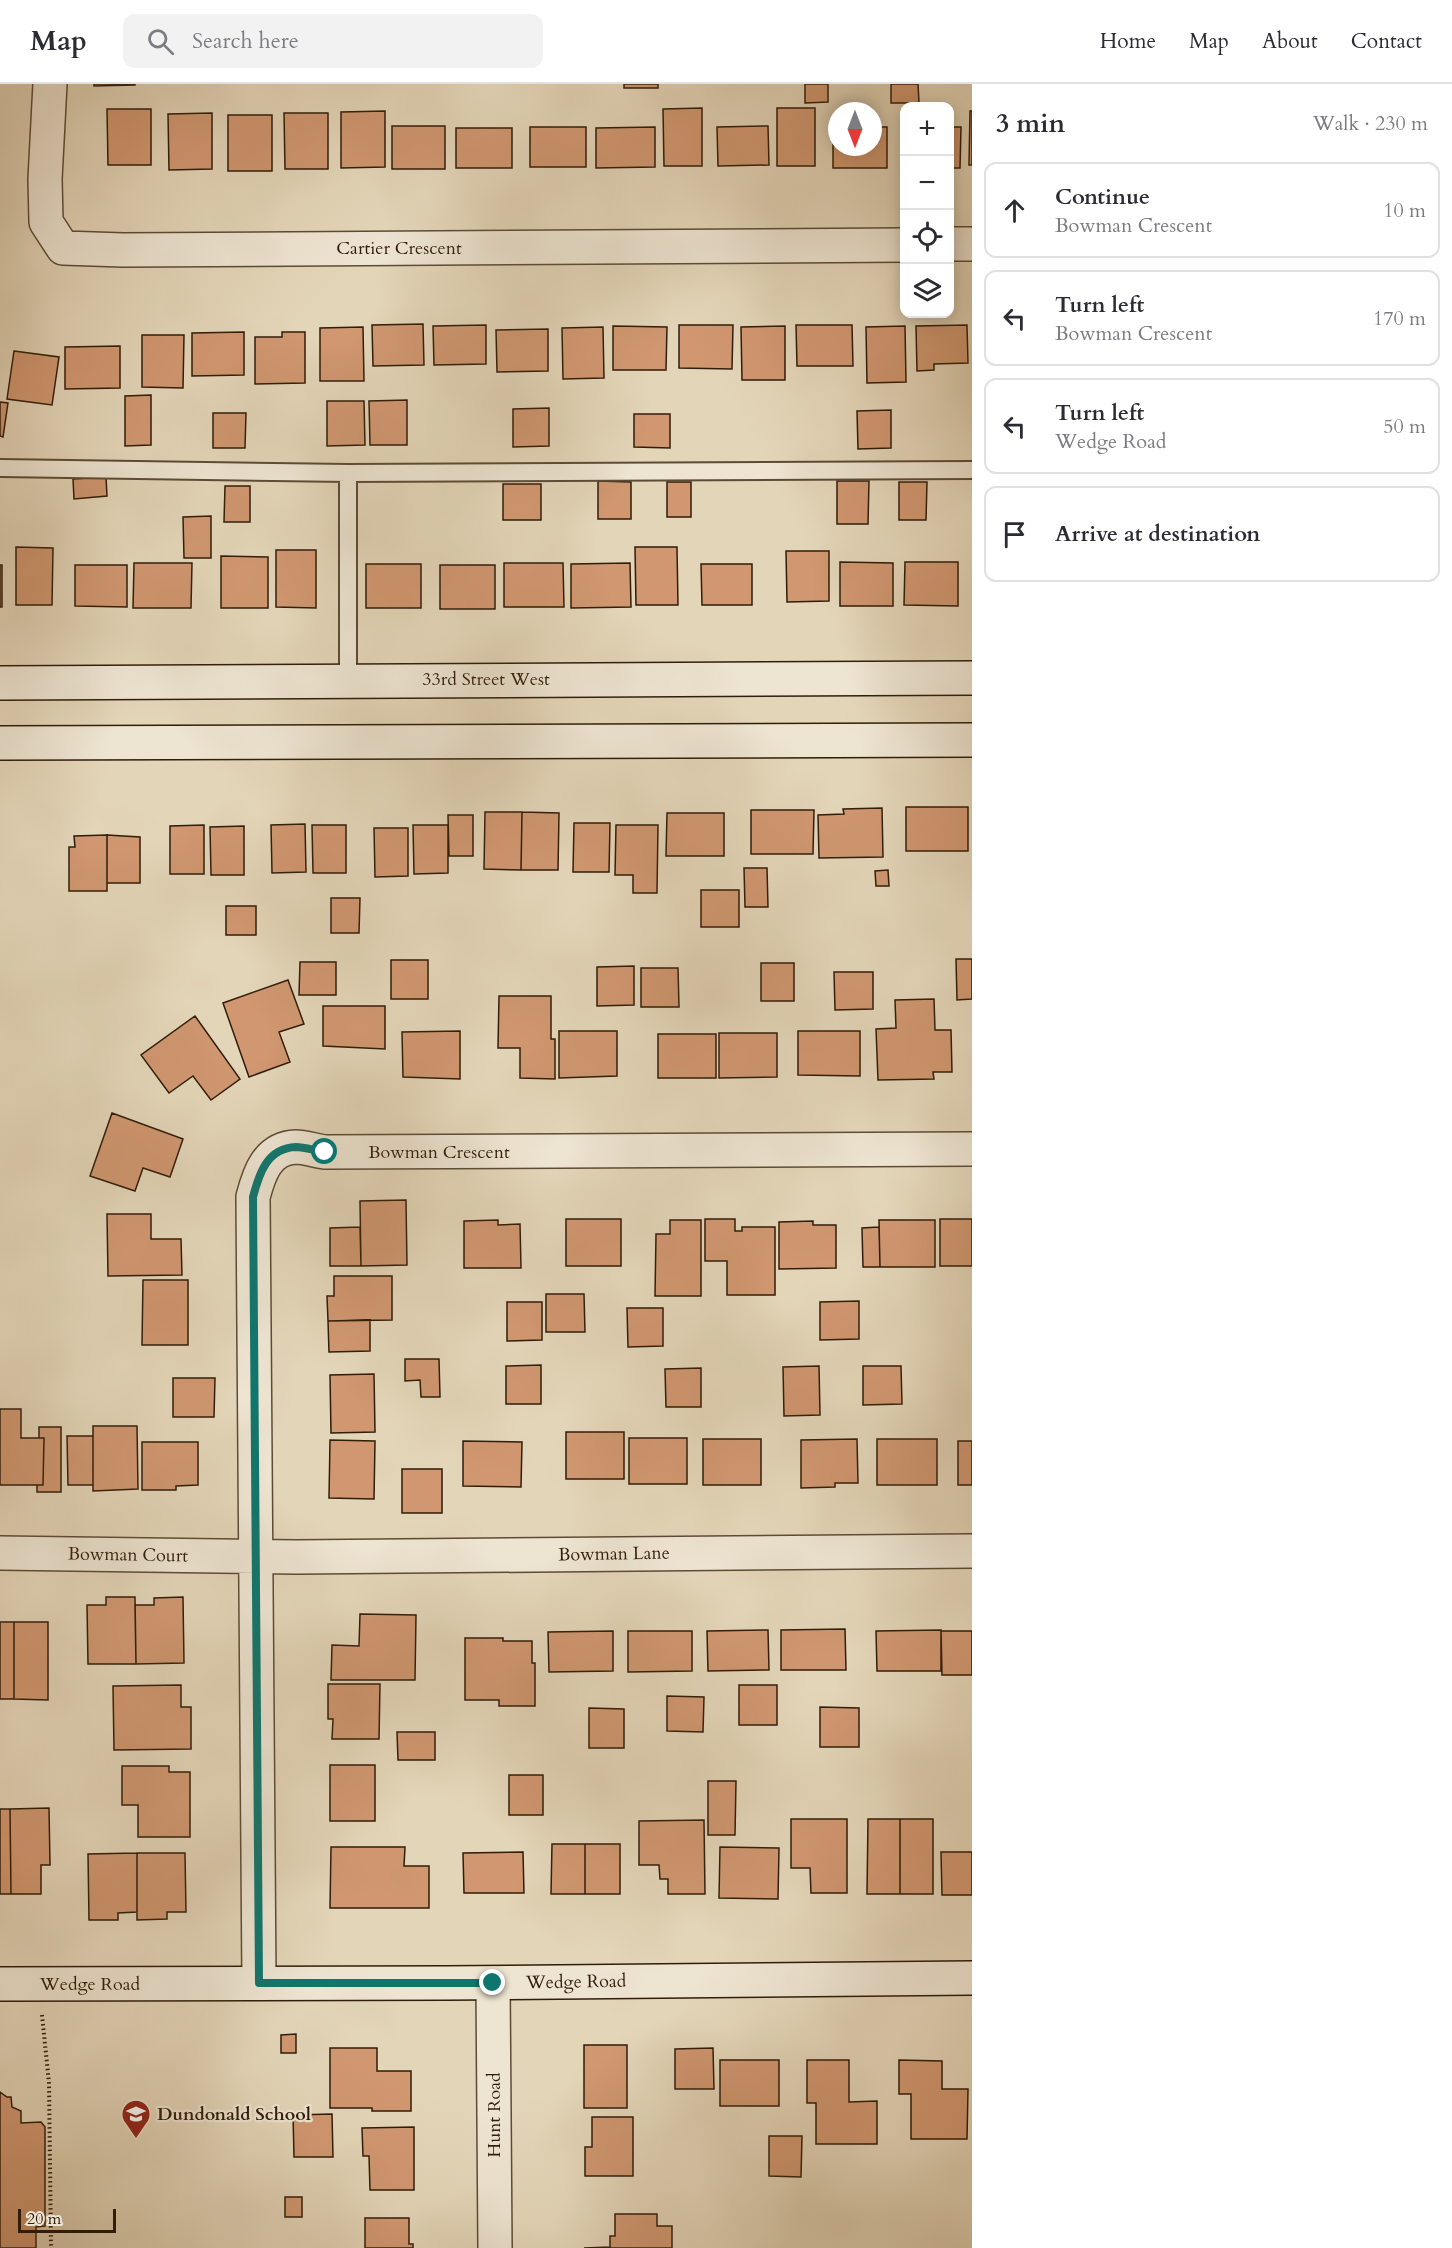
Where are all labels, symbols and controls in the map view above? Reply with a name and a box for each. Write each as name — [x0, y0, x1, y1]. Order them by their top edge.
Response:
search box — [123, 14, 543, 68]
text: Map — [30, 22, 87, 60]
icon: search — [144, 25, 177, 58]
text: Search here — [192, 26, 299, 56]
text: Home — [1100, 27, 1156, 56]
text: Map — [1189, 27, 1229, 56]
text: About — [1262, 27, 1318, 56]
text: Contact — [1351, 27, 1422, 56]
north arrow — [828, 102, 882, 156]
map controls — [900, 102, 954, 318]
button: + — [900, 102, 954, 156]
text: 3 min — [996, 106, 1065, 141]
text: Walk · 230 m — [1313, 110, 1428, 137]
button: − — [900, 156, 954, 210]
text: Continue — [1055, 182, 1150, 212]
icon: ahead — [998, 194, 1031, 227]
text: 10 m — [1383, 197, 1426, 224]
button: locate — [900, 210, 954, 264]
text: Bowman Crescent — [1055, 212, 1212, 239]
street label: Cartier Crescent — [336, 236, 462, 261]
button: layers — [900, 264, 954, 318]
text: Turn left — [1055, 290, 1144, 320]
icon: left — [998, 302, 1031, 335]
text: 170 m — [1373, 305, 1426, 332]
text: Bowman Crescent — [1055, 320, 1212, 347]
text: Turn left — [1055, 398, 1144, 428]
icon: left — [998, 410, 1031, 443]
text: 50 m — [1383, 413, 1426, 440]
text: Wedge Road — [1055, 428, 1166, 455]
icon: arrive — [998, 518, 1031, 551]
text: Arrive at destination — [1055, 519, 1260, 549]
street label: 33rd Street West — [422, 667, 550, 692]
route start — [311, 1138, 337, 1164]
street label: Bowman Crescent — [368, 1140, 510, 1165]
street label: Bowman Court — [68, 1541, 189, 1569]
street label: Bowman Lane — [558, 1541, 670, 1567]
route end — [479, 1969, 505, 1995]
street label: Wedge Road — [525, 1969, 627, 1995]
street label: Wedge Road — [39, 1972, 141, 1997]
street label: Hunt Road — [482, 2072, 507, 2158]
school or university icon: Dundonald School — [120, 2098, 152, 2140]
place label: Dundonald School — [157, 2102, 311, 2127]
scale bar — [18, 2206, 116, 2234]
text: 20 m — [27, 2208, 61, 2230]

